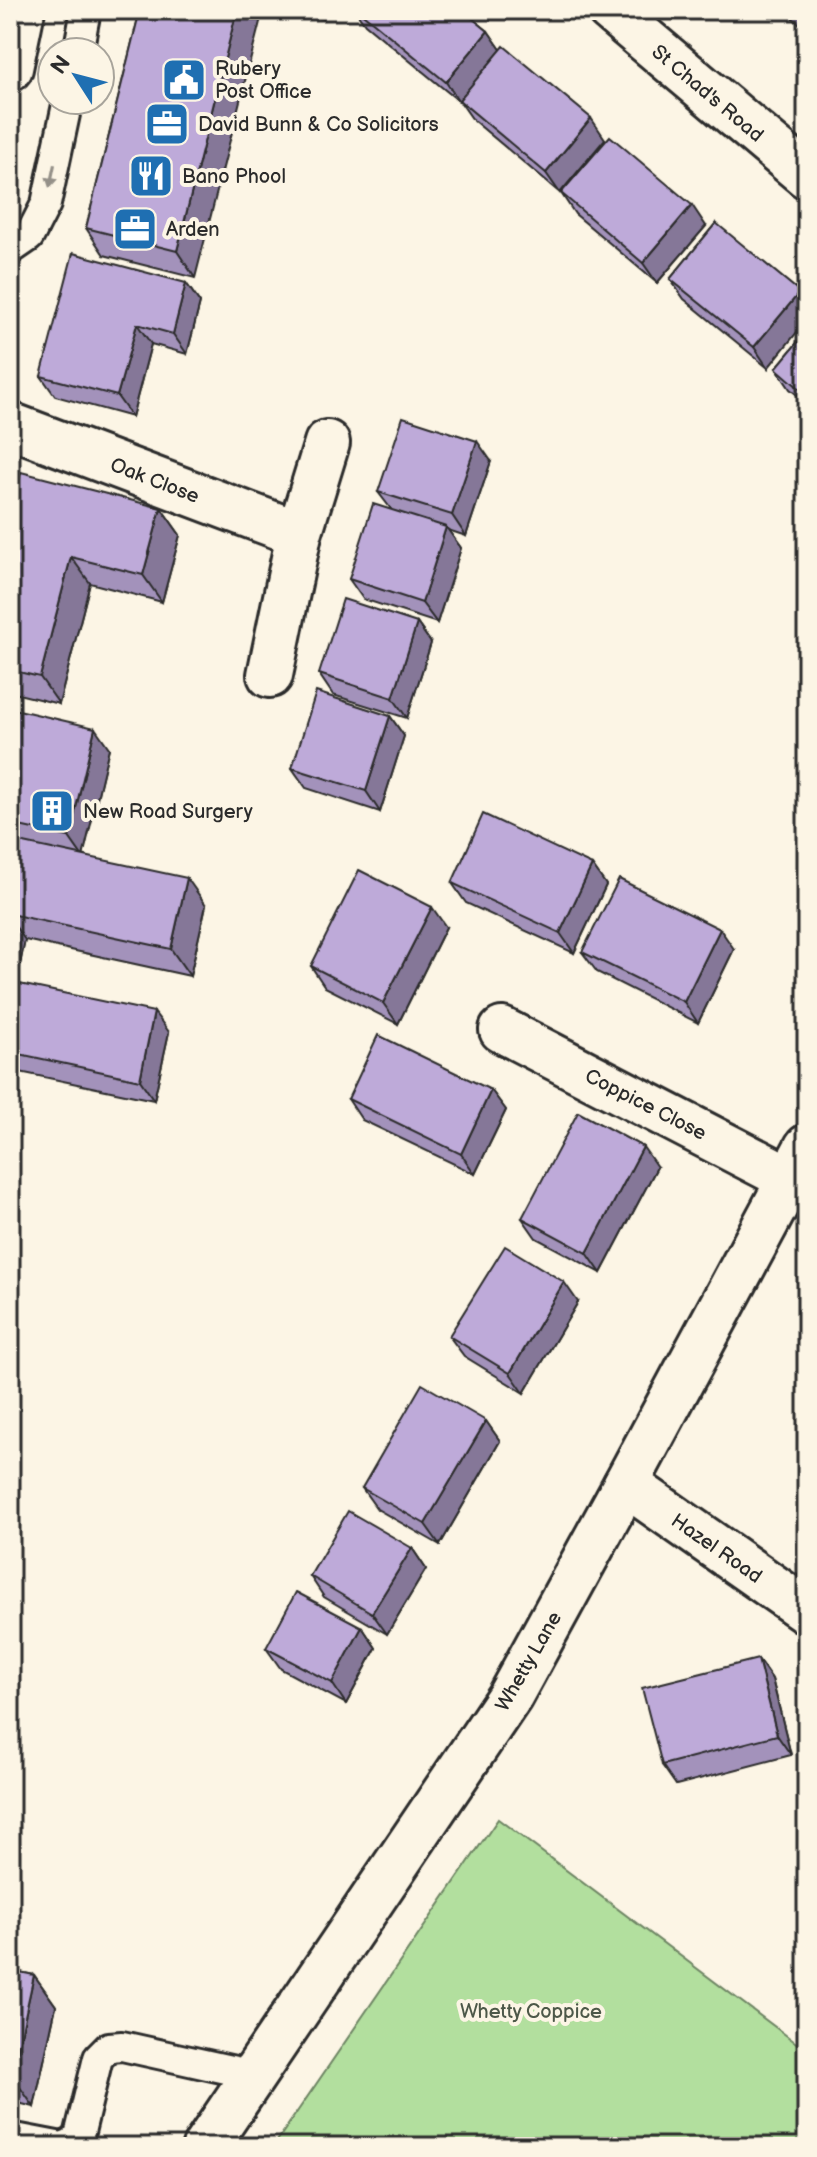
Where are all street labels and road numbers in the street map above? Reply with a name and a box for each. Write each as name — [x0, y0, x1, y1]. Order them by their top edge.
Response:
street label: St Chad's Road — [647, 40, 768, 147]
street label: Oak Close — [107, 453, 203, 509]
street label: Coppice Close — [581, 1064, 710, 1146]
street label: Hazel Road — [666, 1509, 766, 1589]
street label: Whetty Lane — [491, 1607, 567, 1716]

